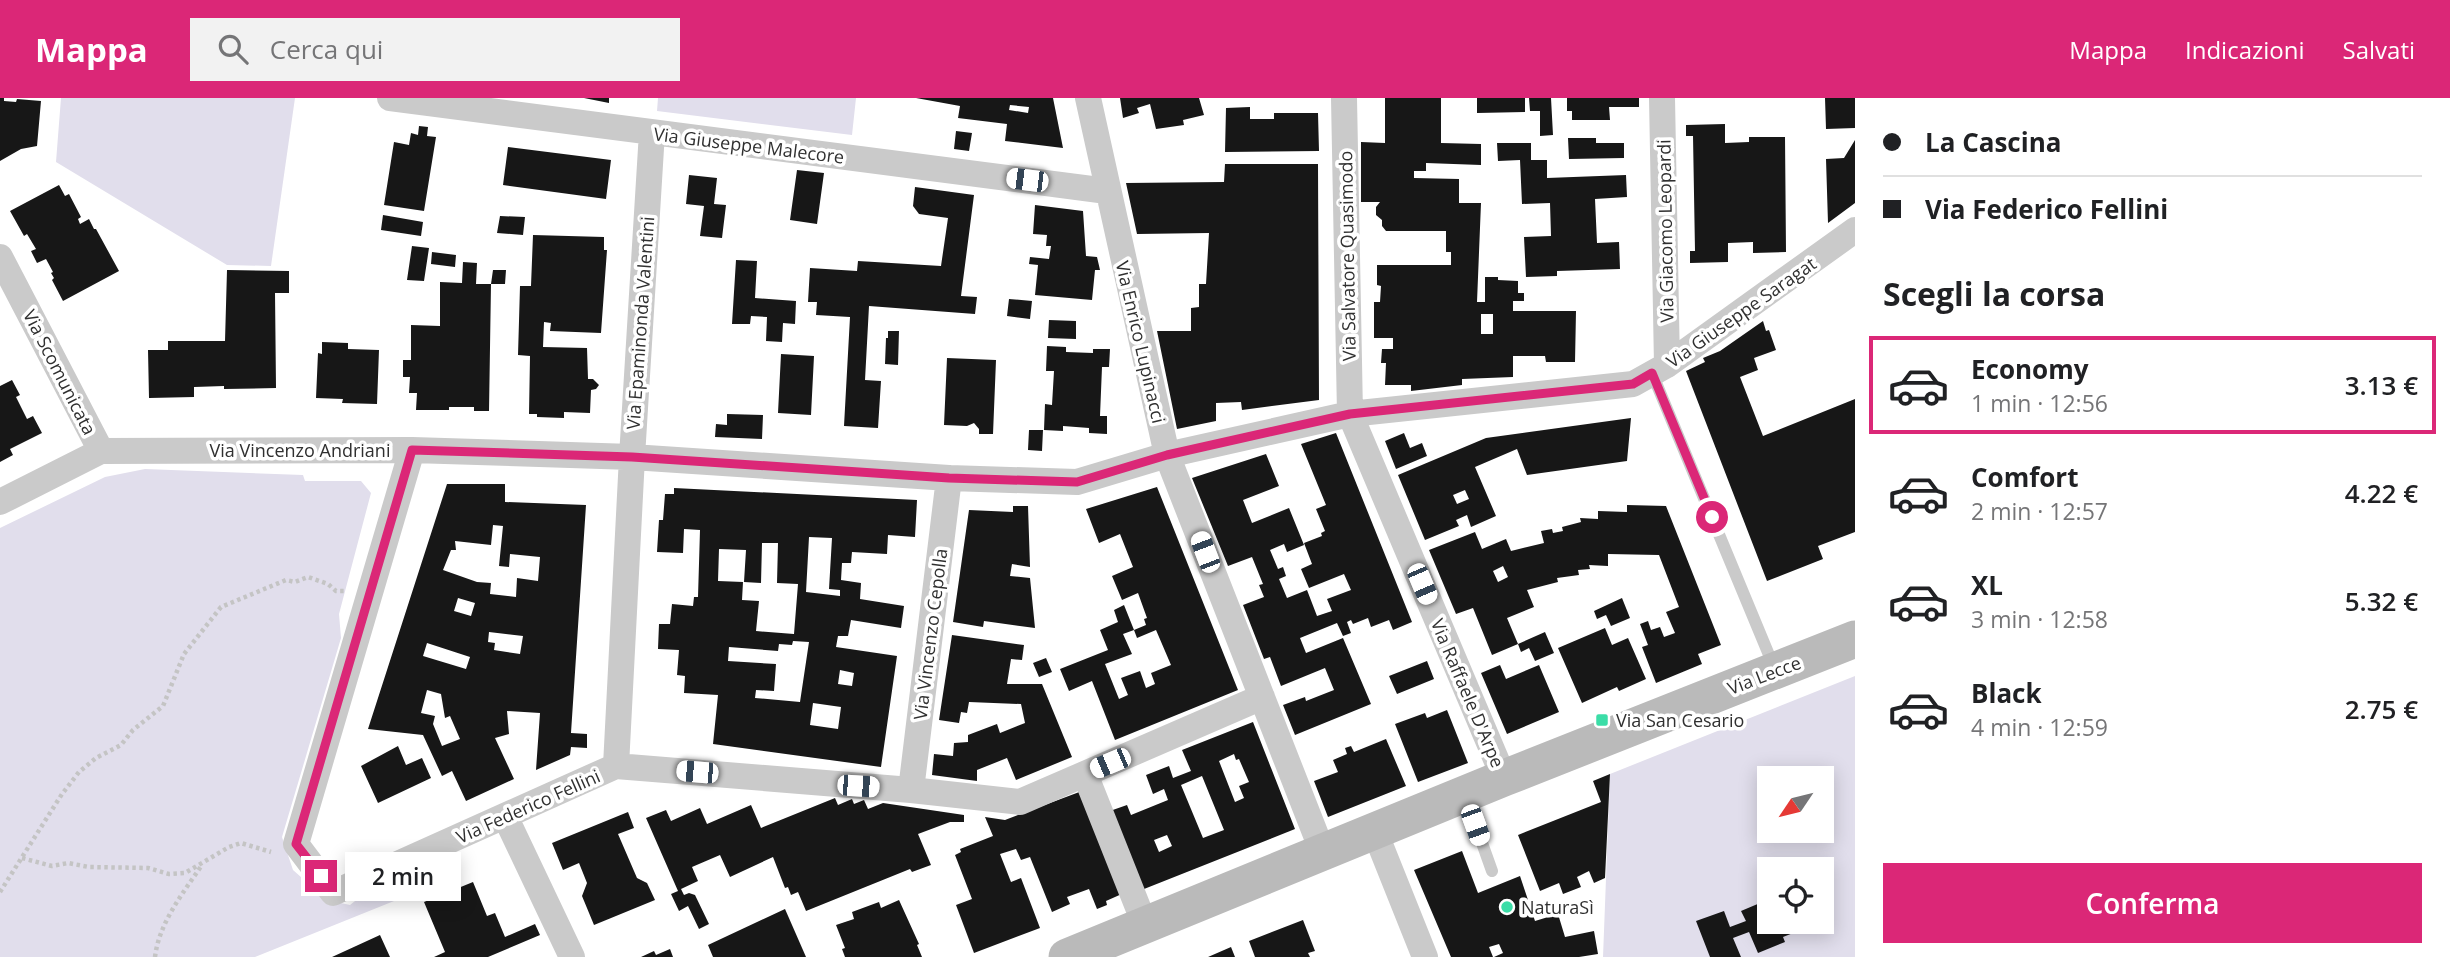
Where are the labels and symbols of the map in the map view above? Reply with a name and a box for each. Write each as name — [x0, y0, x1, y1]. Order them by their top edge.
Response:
street label: Via Giuseppe Malecore — [652, 121, 846, 169]
street label: Via Giacomo Leopardi — [1651, 139, 1679, 323]
street label: Via Salvatore Quasimodo — [1333, 151, 1361, 361]
car — [1005, 167, 1050, 193]
street label: Via Epaminonda Valentini — [621, 216, 659, 430]
street label: Via Giuseppe Saragat — [1661, 251, 1821, 373]
street label: Via Enrico Lupinacci — [1111, 259, 1171, 425]
street label: Via Scomunicata — [18, 305, 102, 439]
street label: Via Vincenzo Andriani — [210, 438, 390, 462]
route start — [1696, 501, 1728, 533]
car — [1188, 529, 1223, 575]
street label: Via Vincenzo Cepolla — [908, 547, 952, 721]
car — [1405, 561, 1440, 607]
street label: Via Raffaele D'Arpe — [1426, 615, 1510, 771]
street label: Via Lecce — [1724, 650, 1804, 700]
place label: Via San Cesario — [1616, 708, 1744, 732]
marker: Via San Cesario — [1594, 712, 1610, 728]
car — [1087, 745, 1134, 781]
car — [676, 760, 719, 784]
street label: Via Federico Fellini — [452, 763, 604, 849]
north arrow — [1757, 766, 1834, 844]
car — [837, 774, 880, 798]
car — [1458, 802, 1493, 848]
callout: 2 min — [346, 852, 461, 900]
route end — [305, 860, 337, 892]
place label: NaturaSì — [1521, 895, 1594, 919]
marker: NaturaSì — [1499, 899, 1515, 915]

